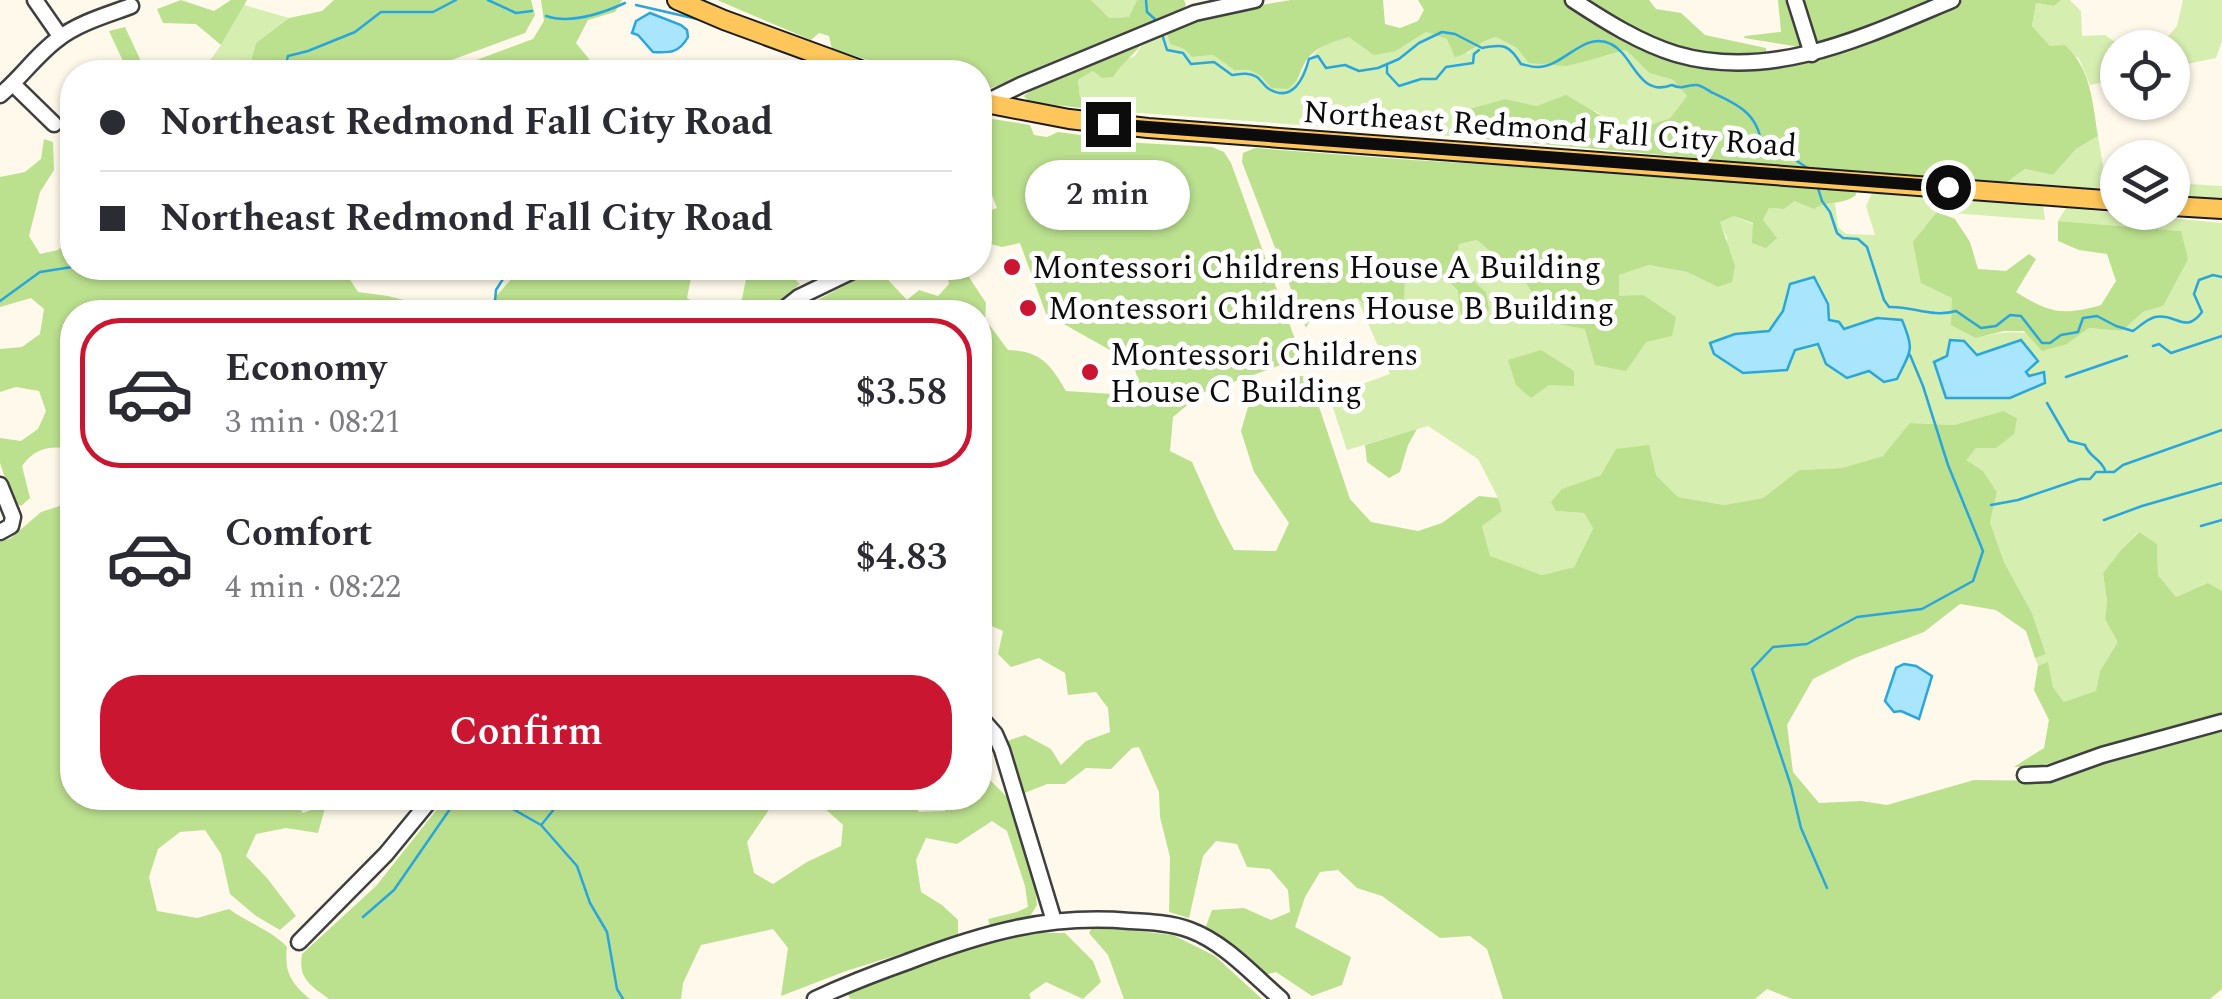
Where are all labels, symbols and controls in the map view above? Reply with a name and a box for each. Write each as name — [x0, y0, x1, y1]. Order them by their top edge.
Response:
map controls — [2100, 30, 2190, 230]
button: locate — [2100, 30, 2190, 120]
street label: Northeast Redmond Fall City Road — [1301, 88, 1798, 171]
text: Northeast Redmond Fall City Road — [160, 94, 773, 152]
route end — [1086, 102, 1131, 147]
button: layers — [2100, 140, 2190, 230]
callout: 2 min — [1026, 159, 1190, 229]
route start — [1926, 165, 1971, 210]
text: 2 min — [1066, 170, 1149, 219]
text: Northeast Redmond Fall City Road — [160, 190, 773, 248]
place label: Montessori Childrens House A Building — [1032, 244, 1601, 293]
marker: Montessori Childrens House A Building — [1001, 256, 1023, 278]
place label: Montessori Childrens House B Building — [1048, 285, 1614, 334]
marker: Montessori Childrens House B Building — [1017, 297, 1039, 319]
place label: Montessori Childrens House C Building — [1110, 331, 1418, 417]
text: Economy — [225, 340, 386, 398]
icon: car — [105, 348, 195, 438]
marker: Montessori Childrens House C Building — [1079, 361, 1101, 383]
text: $3.58 — [856, 364, 947, 422]
text: 3 min · 08:21 — [225, 398, 401, 447]
text: Comfort — [225, 505, 372, 563]
icon: car — [105, 513, 195, 603]
text: $4.83 — [856, 529, 947, 587]
text: 4 min · 08:22 — [225, 563, 401, 612]
button: Confirm — [100, 675, 952, 790]

